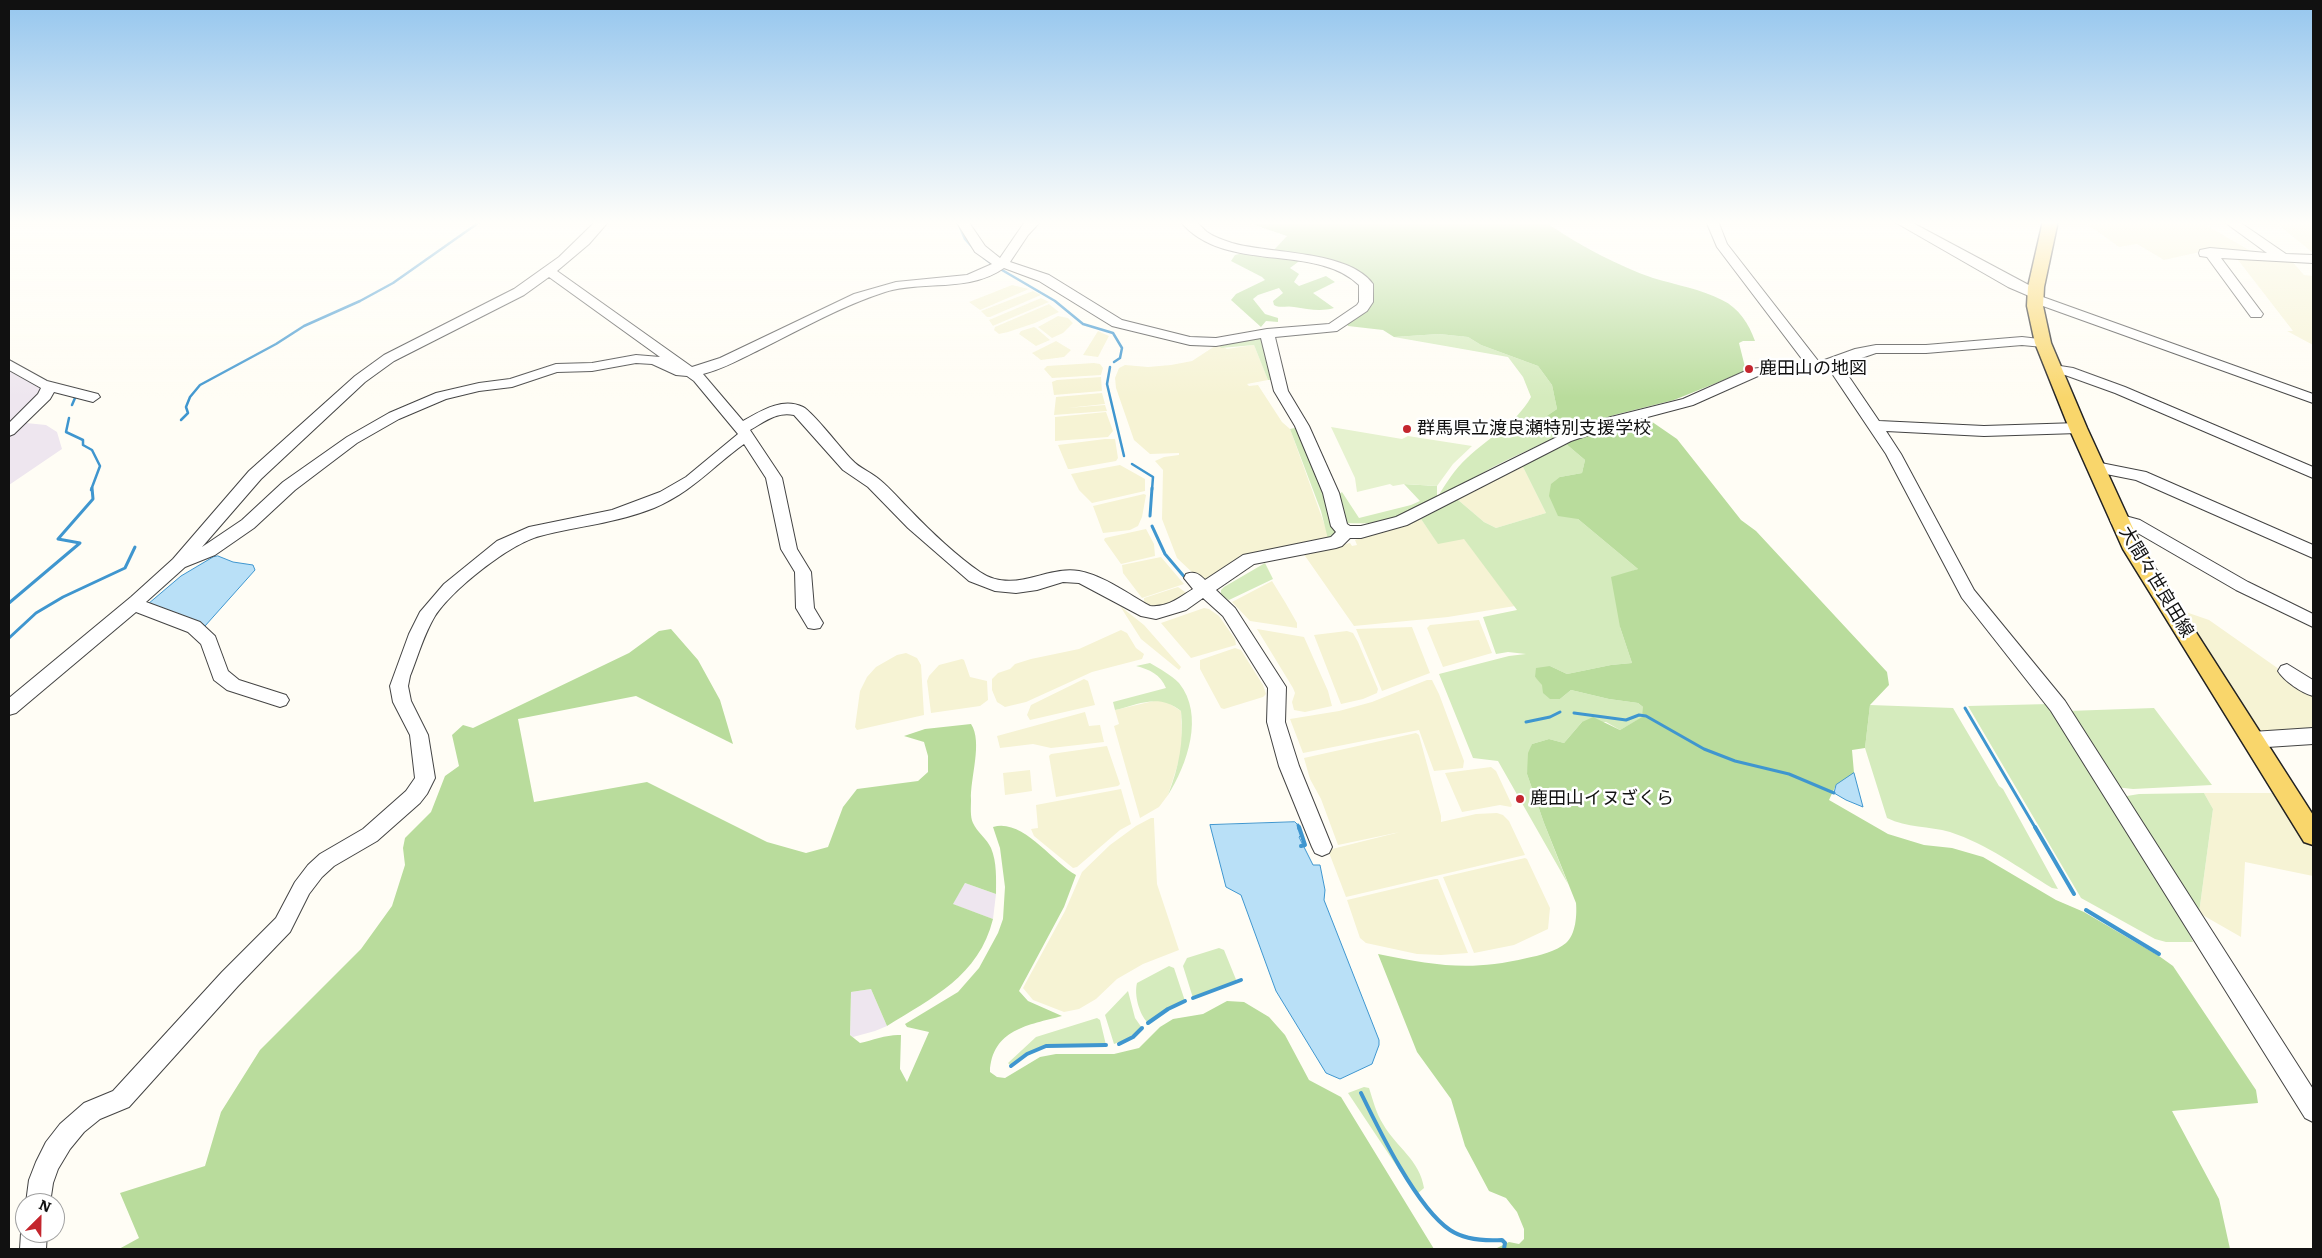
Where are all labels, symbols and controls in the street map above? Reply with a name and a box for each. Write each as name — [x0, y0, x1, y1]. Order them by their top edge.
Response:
place label: 鹿田山の地図 — [1759, 358, 1867, 380]
marker: 鹿田山の地図 — [1743, 363, 1755, 375]
place label: 群馬県立渡良瀬特別支援学校 — [1417, 418, 1651, 440]
marker: 群馬県立渡良瀬特別支援学校 — [1401, 423, 1413, 435]
street label: 大間々世良田線 — [2114, 522, 2198, 642]
place label: 鹿田山イヌざくら — [1530, 788, 1674, 810]
marker: 鹿田山イヌざくら — [1514, 793, 1526, 805]
north arrow — [15, 1193, 65, 1243]
text: N — [36, 1194, 55, 1217]

